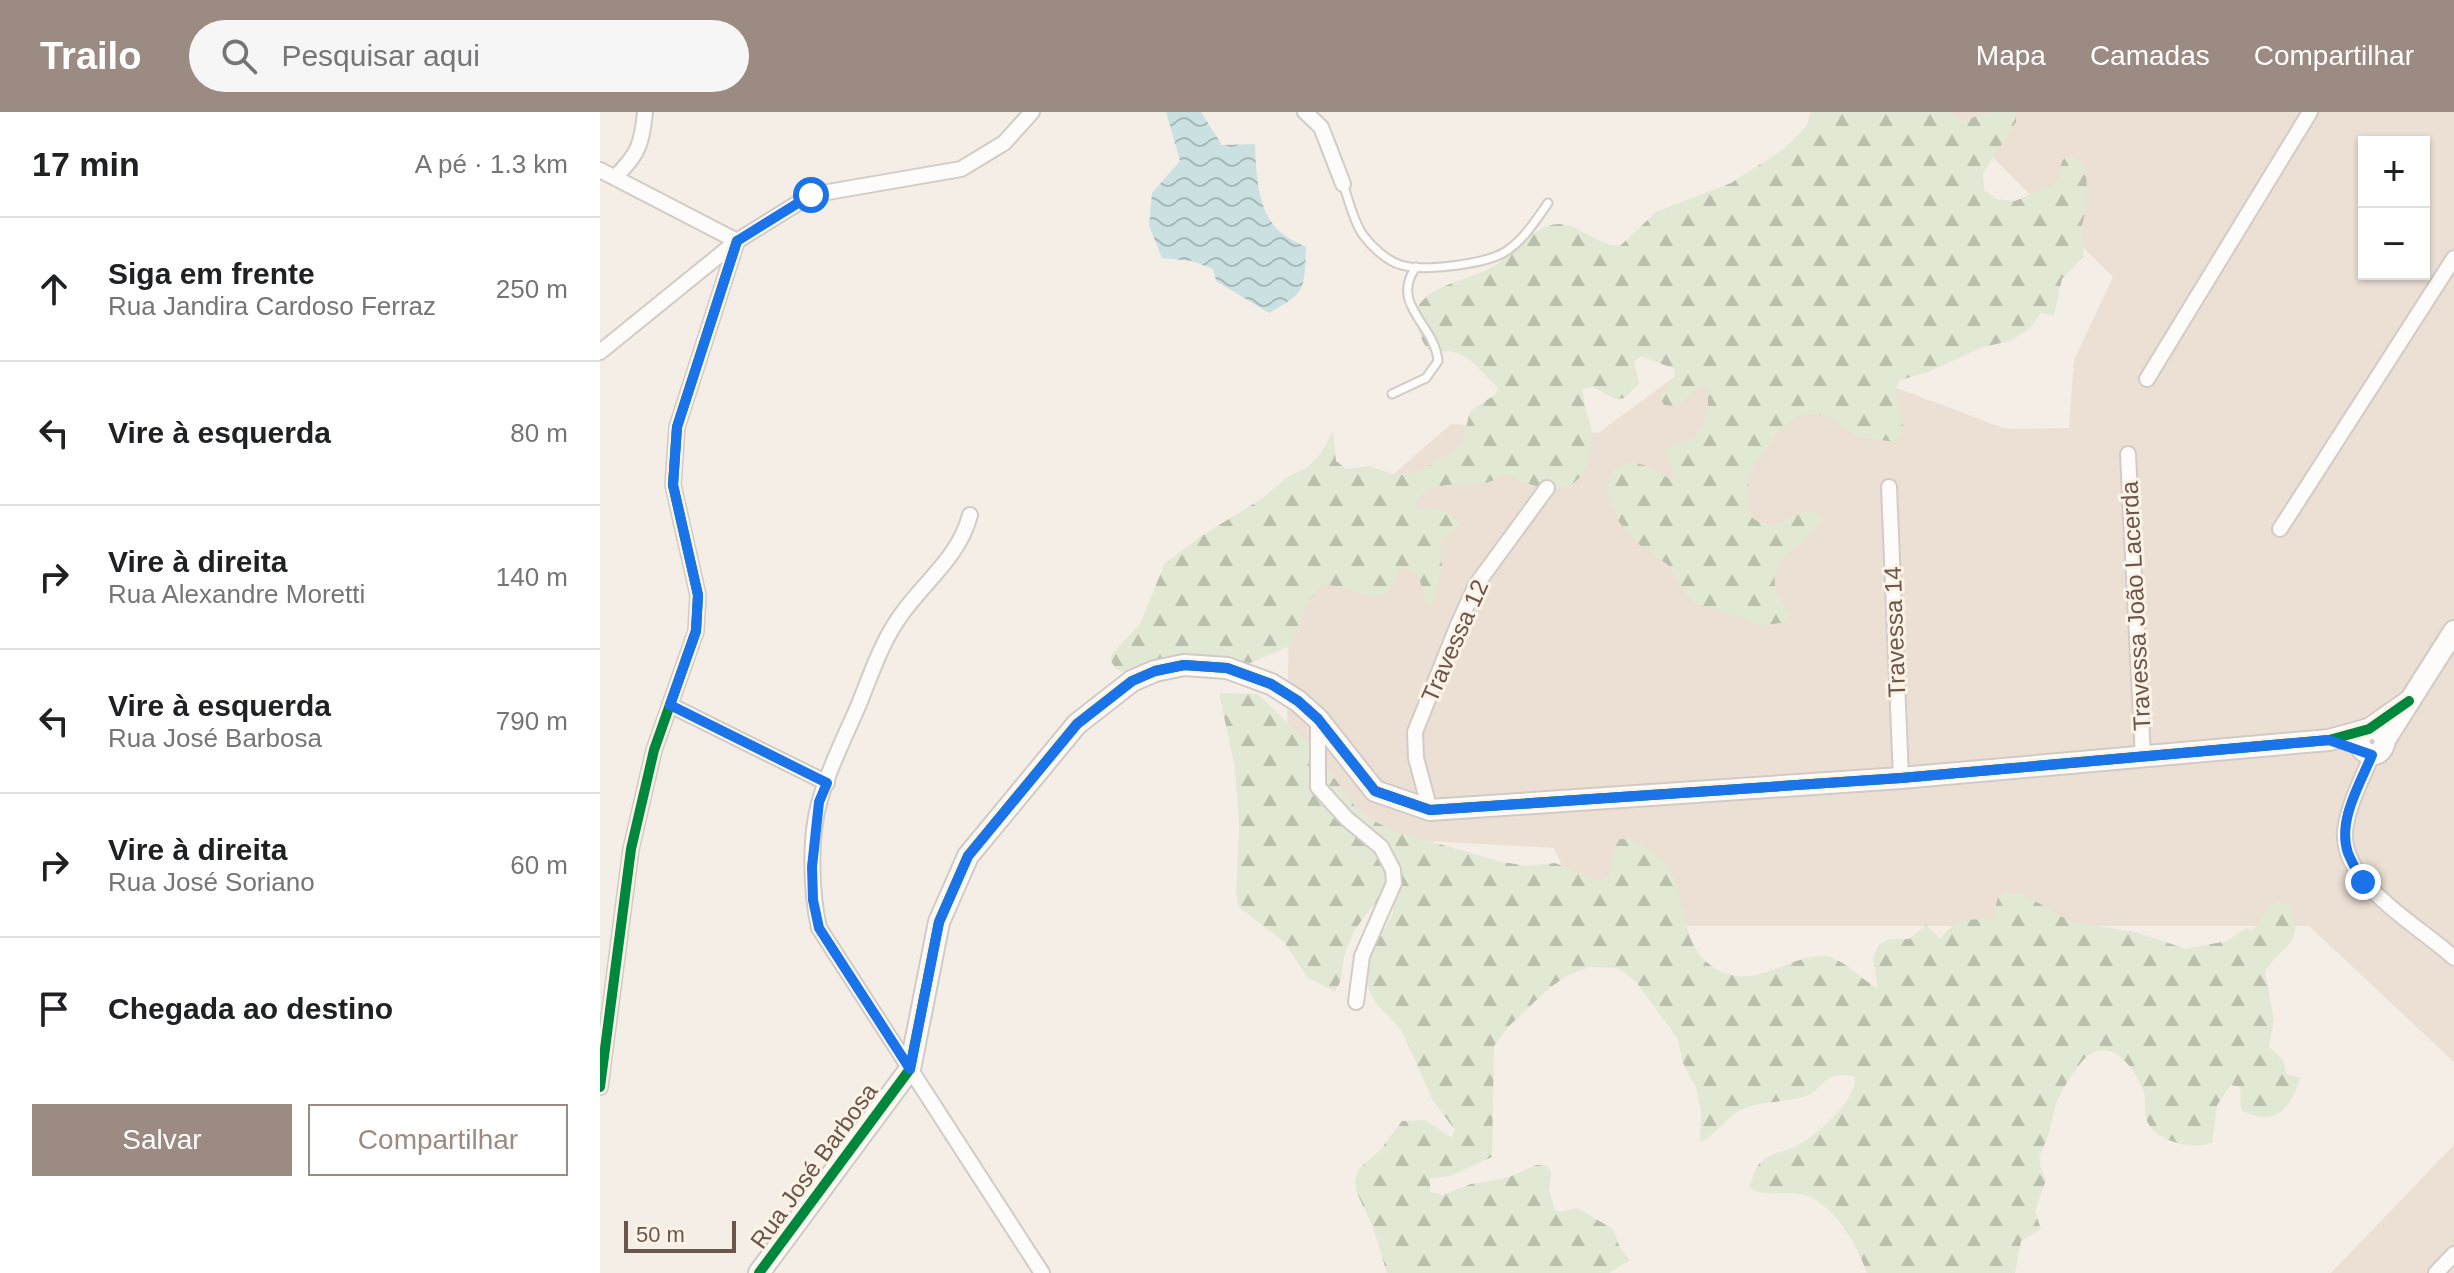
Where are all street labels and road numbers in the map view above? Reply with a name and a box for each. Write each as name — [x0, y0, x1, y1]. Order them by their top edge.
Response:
street label: Travessa João Lacerda — [2115, 480, 2156, 732]
street label: Travessa 14 — [1879, 566, 1910, 698]
street label: Travessa 12 — [1416, 575, 1494, 706]
street label: Rua José Barbosa — [745, 1077, 883, 1254]

